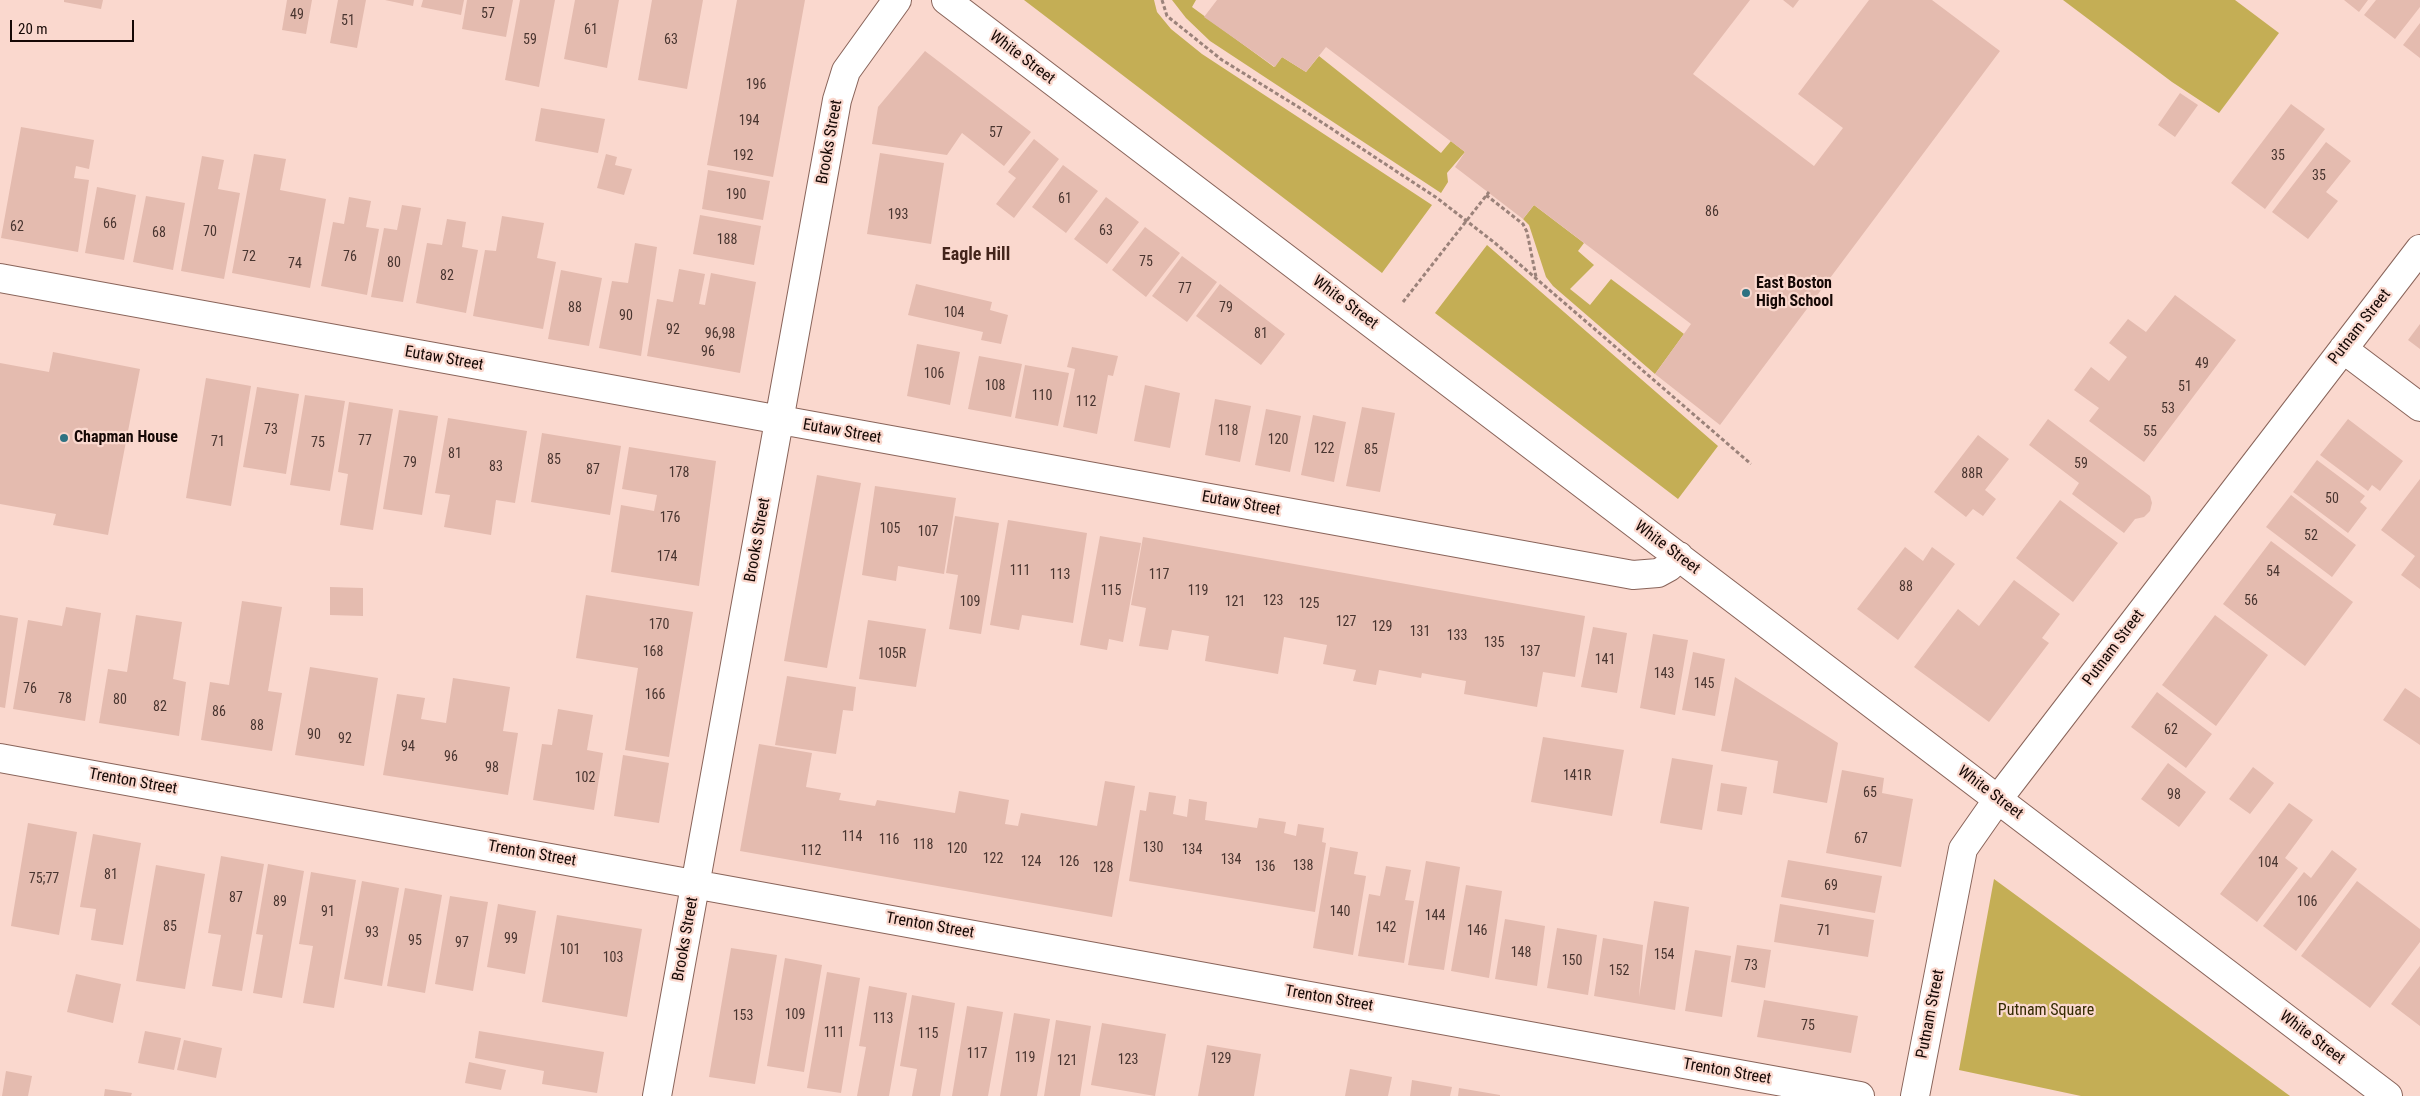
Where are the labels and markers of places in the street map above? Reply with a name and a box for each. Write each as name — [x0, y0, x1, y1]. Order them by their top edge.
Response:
place label: East Boston High School — [1756, 274, 1833, 312]
marker: East Boston High School — [1740, 287, 1752, 299]
place label: Chapman House — [74, 428, 178, 448]
marker: Chapman House — [58, 432, 70, 444]

